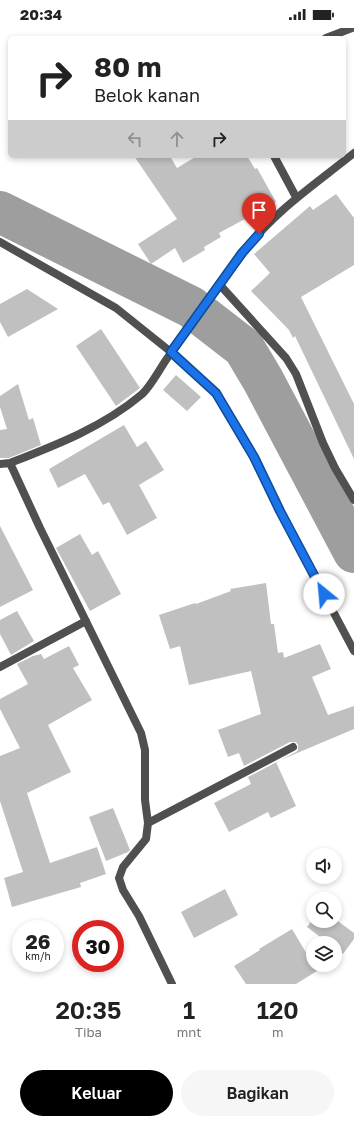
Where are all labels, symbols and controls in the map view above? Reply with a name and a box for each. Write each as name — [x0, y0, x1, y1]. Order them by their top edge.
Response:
text: 20:34 — [20, 5, 62, 23]
text: 80 m — [94, 50, 162, 83]
icon: right — [28, 52, 80, 104]
text: Belok kanan — [94, 84, 200, 106]
icon: left — [124, 128, 146, 150]
icon: ahead — [166, 128, 188, 150]
icon: right — [208, 128, 230, 150]
pin — [242, 193, 276, 234]
icon: arrive — [248, 199, 270, 221]
position arrow — [303, 573, 345, 615]
map controls — [306, 848, 342, 972]
button: sound — [306, 848, 342, 884]
button: search — [306, 892, 342, 928]
speed limit sign: 30 — [72, 920, 124, 972]
text: 26 — [26, 929, 50, 953]
button: layers — [306, 936, 342, 972]
text: km/h — [25, 950, 51, 962]
text: 20:35 — [55, 995, 121, 1024]
text: 1 — [183, 995, 195, 1024]
text: 120 — [257, 995, 299, 1024]
text: Tiba — [75, 1024, 102, 1040]
text: mnt — [177, 1024, 201, 1040]
text: m — [272, 1024, 283, 1040]
button: Keluar — [20, 1070, 173, 1116]
button: Bagikan — [181, 1070, 334, 1116]

